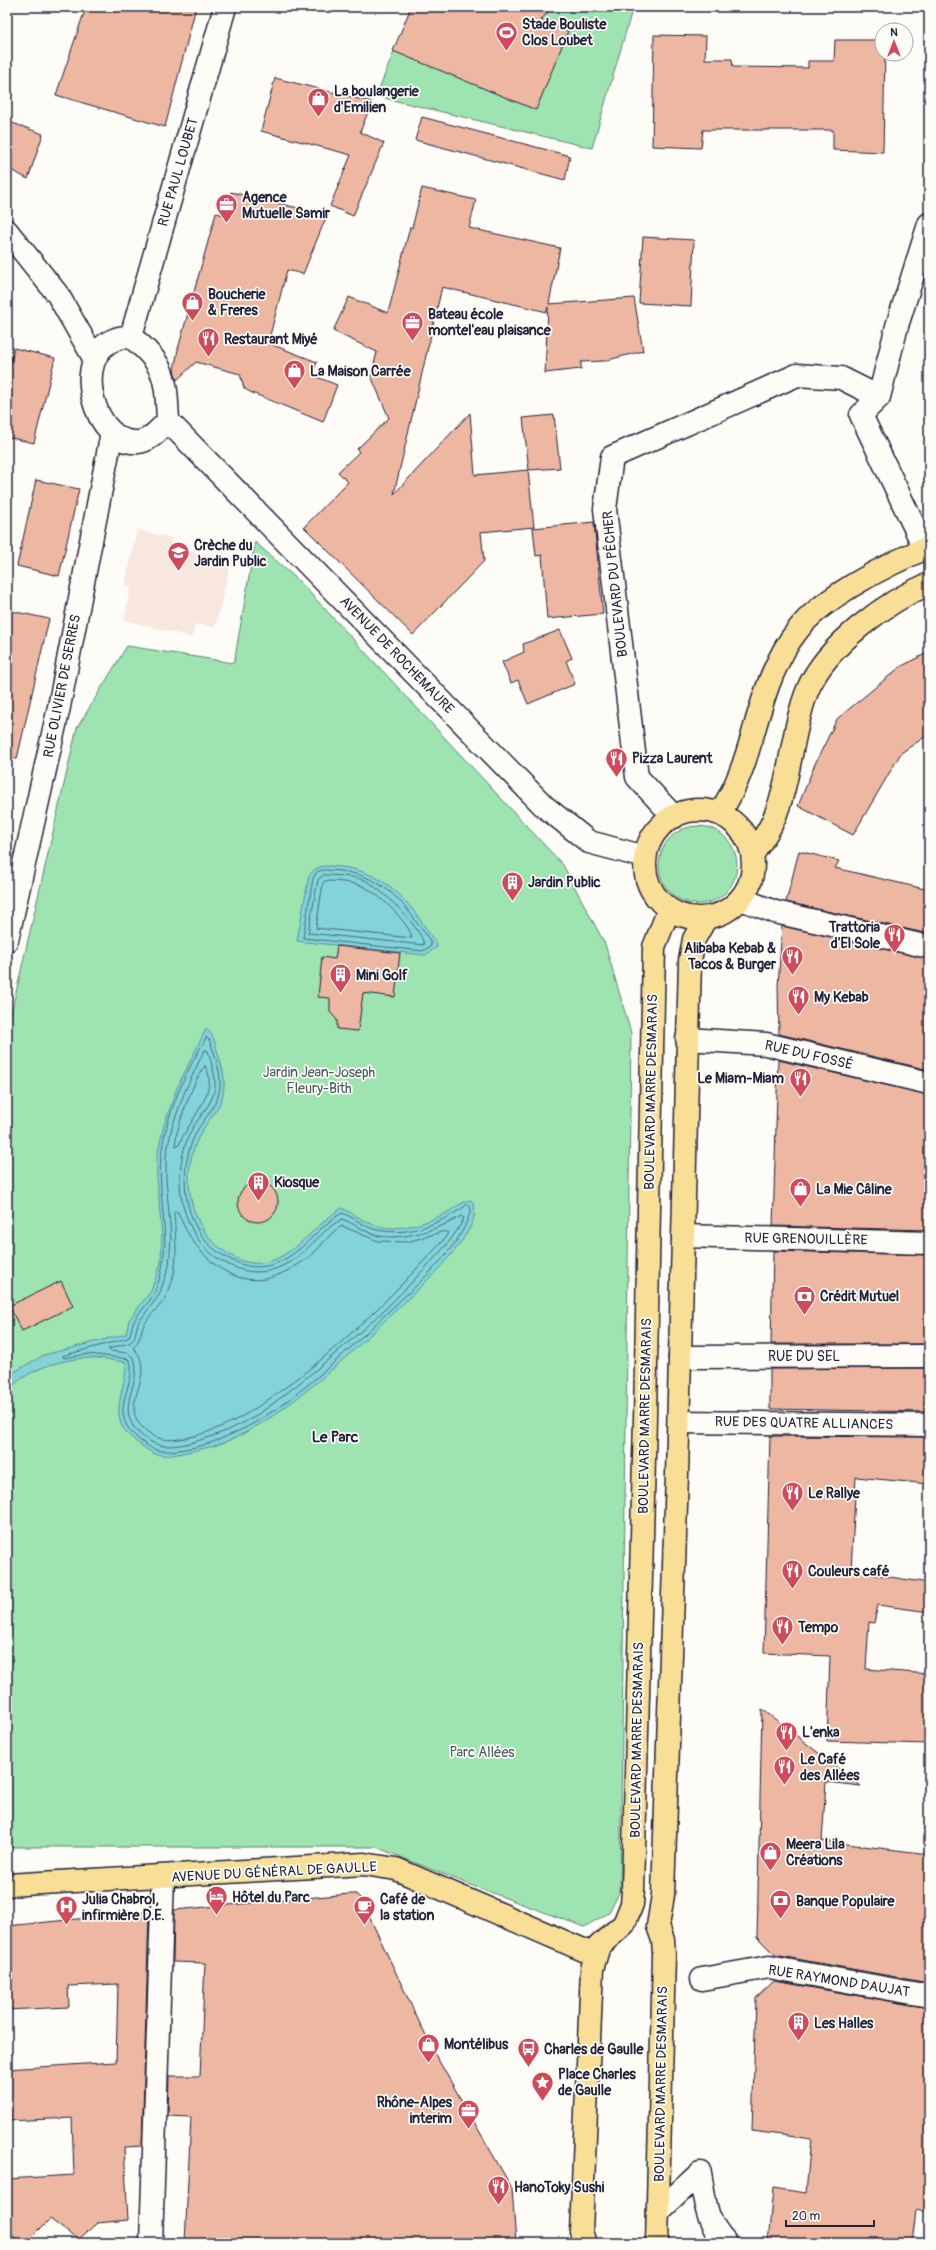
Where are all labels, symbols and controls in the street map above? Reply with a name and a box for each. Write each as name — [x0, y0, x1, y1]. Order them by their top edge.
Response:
place label: Stade Bouliste Clos Loubet — [522, 16, 607, 49]
sports icon: Stade Bouliste Clos Loubet — [494, 19, 520, 52]
north arrow — [874, 22, 914, 62]
text: N — [890, 26, 898, 39]
place label: La boulangerie d'Emilien — [334, 83, 420, 116]
shop icon: La boulangerie d'Emilien — [305, 86, 331, 119]
street label: RUE PAUL LOUBET — [154, 116, 202, 228]
place label: Agence Mutuelle Samir — [242, 189, 331, 222]
office icon: Agence Mutuelle Samir — [214, 192, 240, 225]
place label: Boucherie & Freres — [208, 286, 267, 319]
shop icon: Boucherie & Freres — [179, 289, 205, 322]
place label: Bateau école montel'eau plaisance — [428, 306, 552, 339]
office icon: Bateau école montel'eau plaisance — [399, 309, 425, 342]
restaurant icon: Restaurant Miyé — [196, 326, 222, 359]
place label: Restaurant Miyé — [224, 331, 318, 348]
shop icon: La Maison Carrée — [282, 358, 308, 391]
place label: La Maison Carrée — [310, 363, 412, 380]
street label: BOULEVARD DU PÊCHER — [598, 510, 631, 658]
place label: Crèche du Jardin Public — [194, 537, 267, 570]
school or university icon: Crèche du Jardin Public — [165, 540, 191, 573]
street label: AVENUE DE ROCHEMAURE — [336, 593, 458, 717]
street label: RUE OLIVIER DE SERRES — [40, 613, 84, 759]
restaurant icon: Pizza Laurent — [604, 745, 630, 778]
place label: Pizza Laurent — [632, 750, 713, 767]
building icon: Jardin Public — [499, 869, 525, 902]
place label: Jardin Public — [528, 874, 601, 891]
place label: Trattoria d'El Sole — [828, 919, 881, 952]
restaurant icon: Trattoria d'El Sole — [882, 922, 908, 955]
place label: Alibaba Kebab & Tacos & Burger — [684, 940, 777, 973]
restaurant icon: Alibaba Kebab & Tacos & Burger — [779, 943, 805, 976]
building icon: Mini Golf — [327, 962, 353, 995]
place label: Mini Golf — [356, 967, 408, 984]
restaurant icon: My Kebab — [786, 984, 812, 1017]
place label: My Kebab — [814, 989, 869, 1006]
street label: BOULEVARD MARRE DESMARAIS — [641, 994, 661, 1190]
street label: RUE DU FOSSÉ — [763, 1036, 855, 1073]
park label: Jardin Jean-Joseph Fleury-Bith — [263, 1064, 375, 1097]
restaurant icon: Le Miam-Miam — [787, 1065, 813, 1098]
place label: Le Miam-Miam — [697, 1070, 785, 1087]
building icon: Kiosque — [245, 1169, 271, 1202]
place label: Kiosque — [274, 1174, 320, 1191]
shop icon: La Mie Câline — [788, 1176, 814, 1209]
place label: La Mie Câline — [816, 1181, 893, 1198]
street label: RUE GRENOUILLÈRE — [744, 1228, 868, 1249]
bank icon: Crédit Mutuel — [792, 1283, 818, 1316]
place label: Crédit Mutuel — [820, 1288, 899, 1305]
street label: BOULEVARD MARRE DESMARAIS — [635, 1318, 655, 1514]
street label: RUE DU SEL — [768, 1348, 840, 1365]
street label: RUE DES QUATRE ALLIANCES — [715, 1413, 893, 1433]
district label: Le Parc — [312, 1428, 359, 1447]
restaurant icon: Le Rallye — [779, 1480, 805, 1513]
place label: Le Rallye — [808, 1485, 861, 1502]
restaurant icon: Couleurs café — [779, 1558, 805, 1591]
place label: Couleurs café — [808, 1563, 890, 1580]
restaurant icon: Tempo — [770, 1614, 796, 1647]
place label: Tempo — [797, 1619, 839, 1636]
street label: BOULEVARD MARRE DESMARAIS — [627, 1642, 647, 1838]
restaurant icon: L'enka — [773, 1719, 799, 1752]
place label: L'enka — [802, 1724, 840, 1741]
park label: Parc Allées — [449, 1744, 515, 1761]
place label: Le Café des Allées — [800, 1751, 860, 1784]
restaurant icon: Le Café des Allées — [772, 1754, 798, 1787]
place label: Meera Lila Créations — [786, 1836, 845, 1869]
shop icon: Meera Lila Créations — [758, 1839, 784, 1872]
street label: AVENUE DU GÉNÉRAL DE GAULLE — [171, 1857, 377, 1886]
hotel icon: Hôtel du Parc — [204, 1884, 230, 1917]
bank icon: Banque Populaire — [767, 1888, 793, 1921]
place label: Hôtel du Parc — [232, 1889, 310, 1906]
place label: Julia Chabrol, infirmière D.E. — [82, 1891, 165, 1924]
place label: Café de la station — [380, 1891, 434, 1924]
place label: Banque Populaire — [796, 1893, 896, 1910]
hospital icon: Julia Chabrol, infirmière D.E. — [53, 1894, 79, 1927]
cafe icon: Café de la station — [352, 1894, 378, 1927]
street label: RUE RAYMOND DAUJAT — [767, 1961, 911, 2001]
street label: BOULEVARD MARRE DESMARAIS — [651, 1986, 671, 2182]
building icon: Les Halles — [785, 2010, 811, 2043]
place label: Les Halles — [814, 2015, 874, 2032]
shop icon: Montélibus — [415, 2031, 441, 2064]
place label: Montélibus — [444, 2036, 509, 2053]
bus stop icon: Charles de Gaulle — [515, 2036, 541, 2069]
place label: Charles de Gaulle — [544, 2041, 644, 2058]
place label: Place Charles de Gaulle — [558, 2066, 637, 2099]
place icon: Place Charles de Gaulle — [529, 2069, 555, 2102]
place label: Rhône-Alpes interim — [377, 2094, 453, 2127]
office icon: Rhône-Alpes interim — [455, 2097, 481, 2130]
restaurant icon: HanoToky Sushi — [485, 2174, 511, 2207]
place label: HanoToky Sushi — [514, 2179, 605, 2196]
scale bar — [786, 2202, 874, 2228]
text: 20 m — [792, 2209, 821, 2224]

